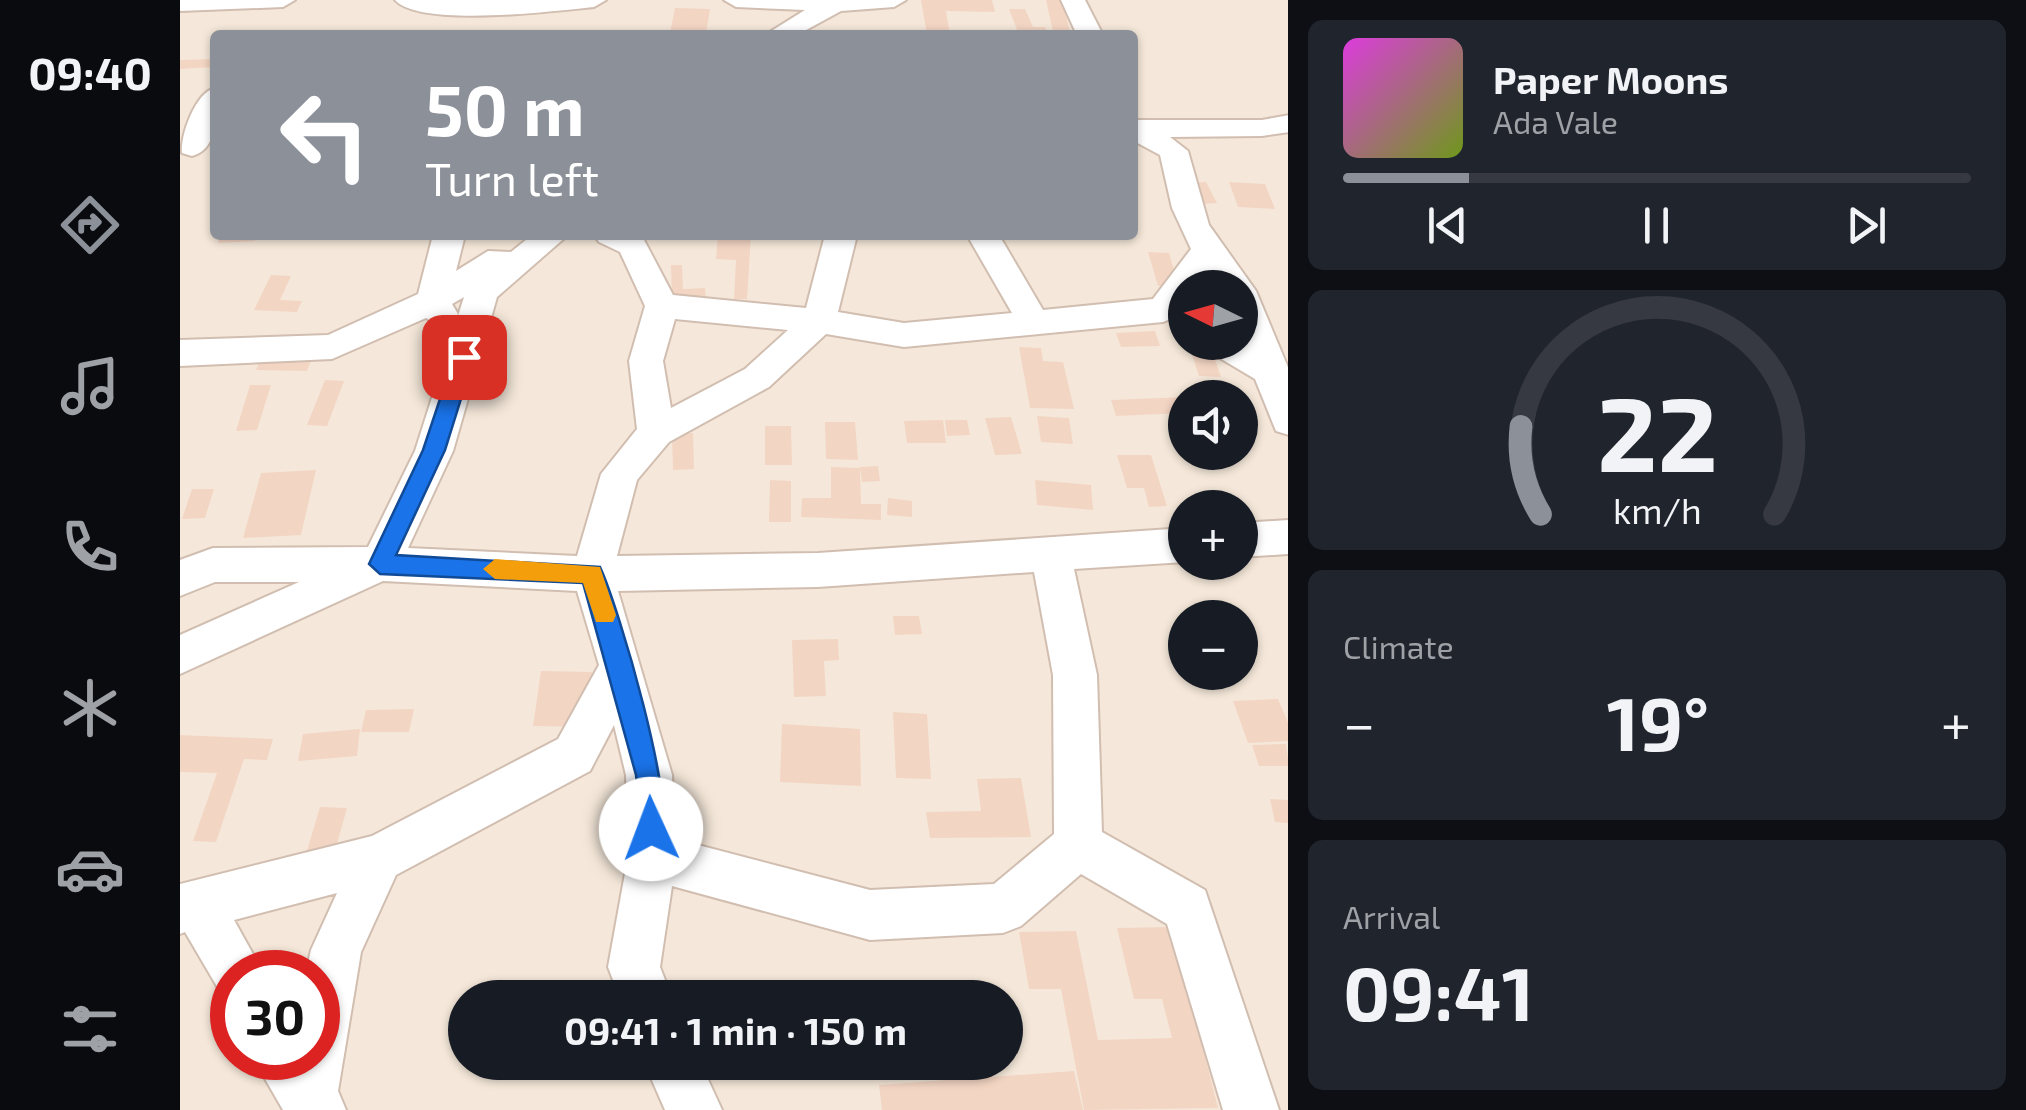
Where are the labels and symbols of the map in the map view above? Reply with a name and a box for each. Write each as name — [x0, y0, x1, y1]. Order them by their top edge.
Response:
north arrow — [1168, 270, 1258, 360]
pin — [422, 315, 507, 400]
position arrow — [599, 777, 703, 881]
speed limit sign: 30 — [210, 950, 340, 1080]

